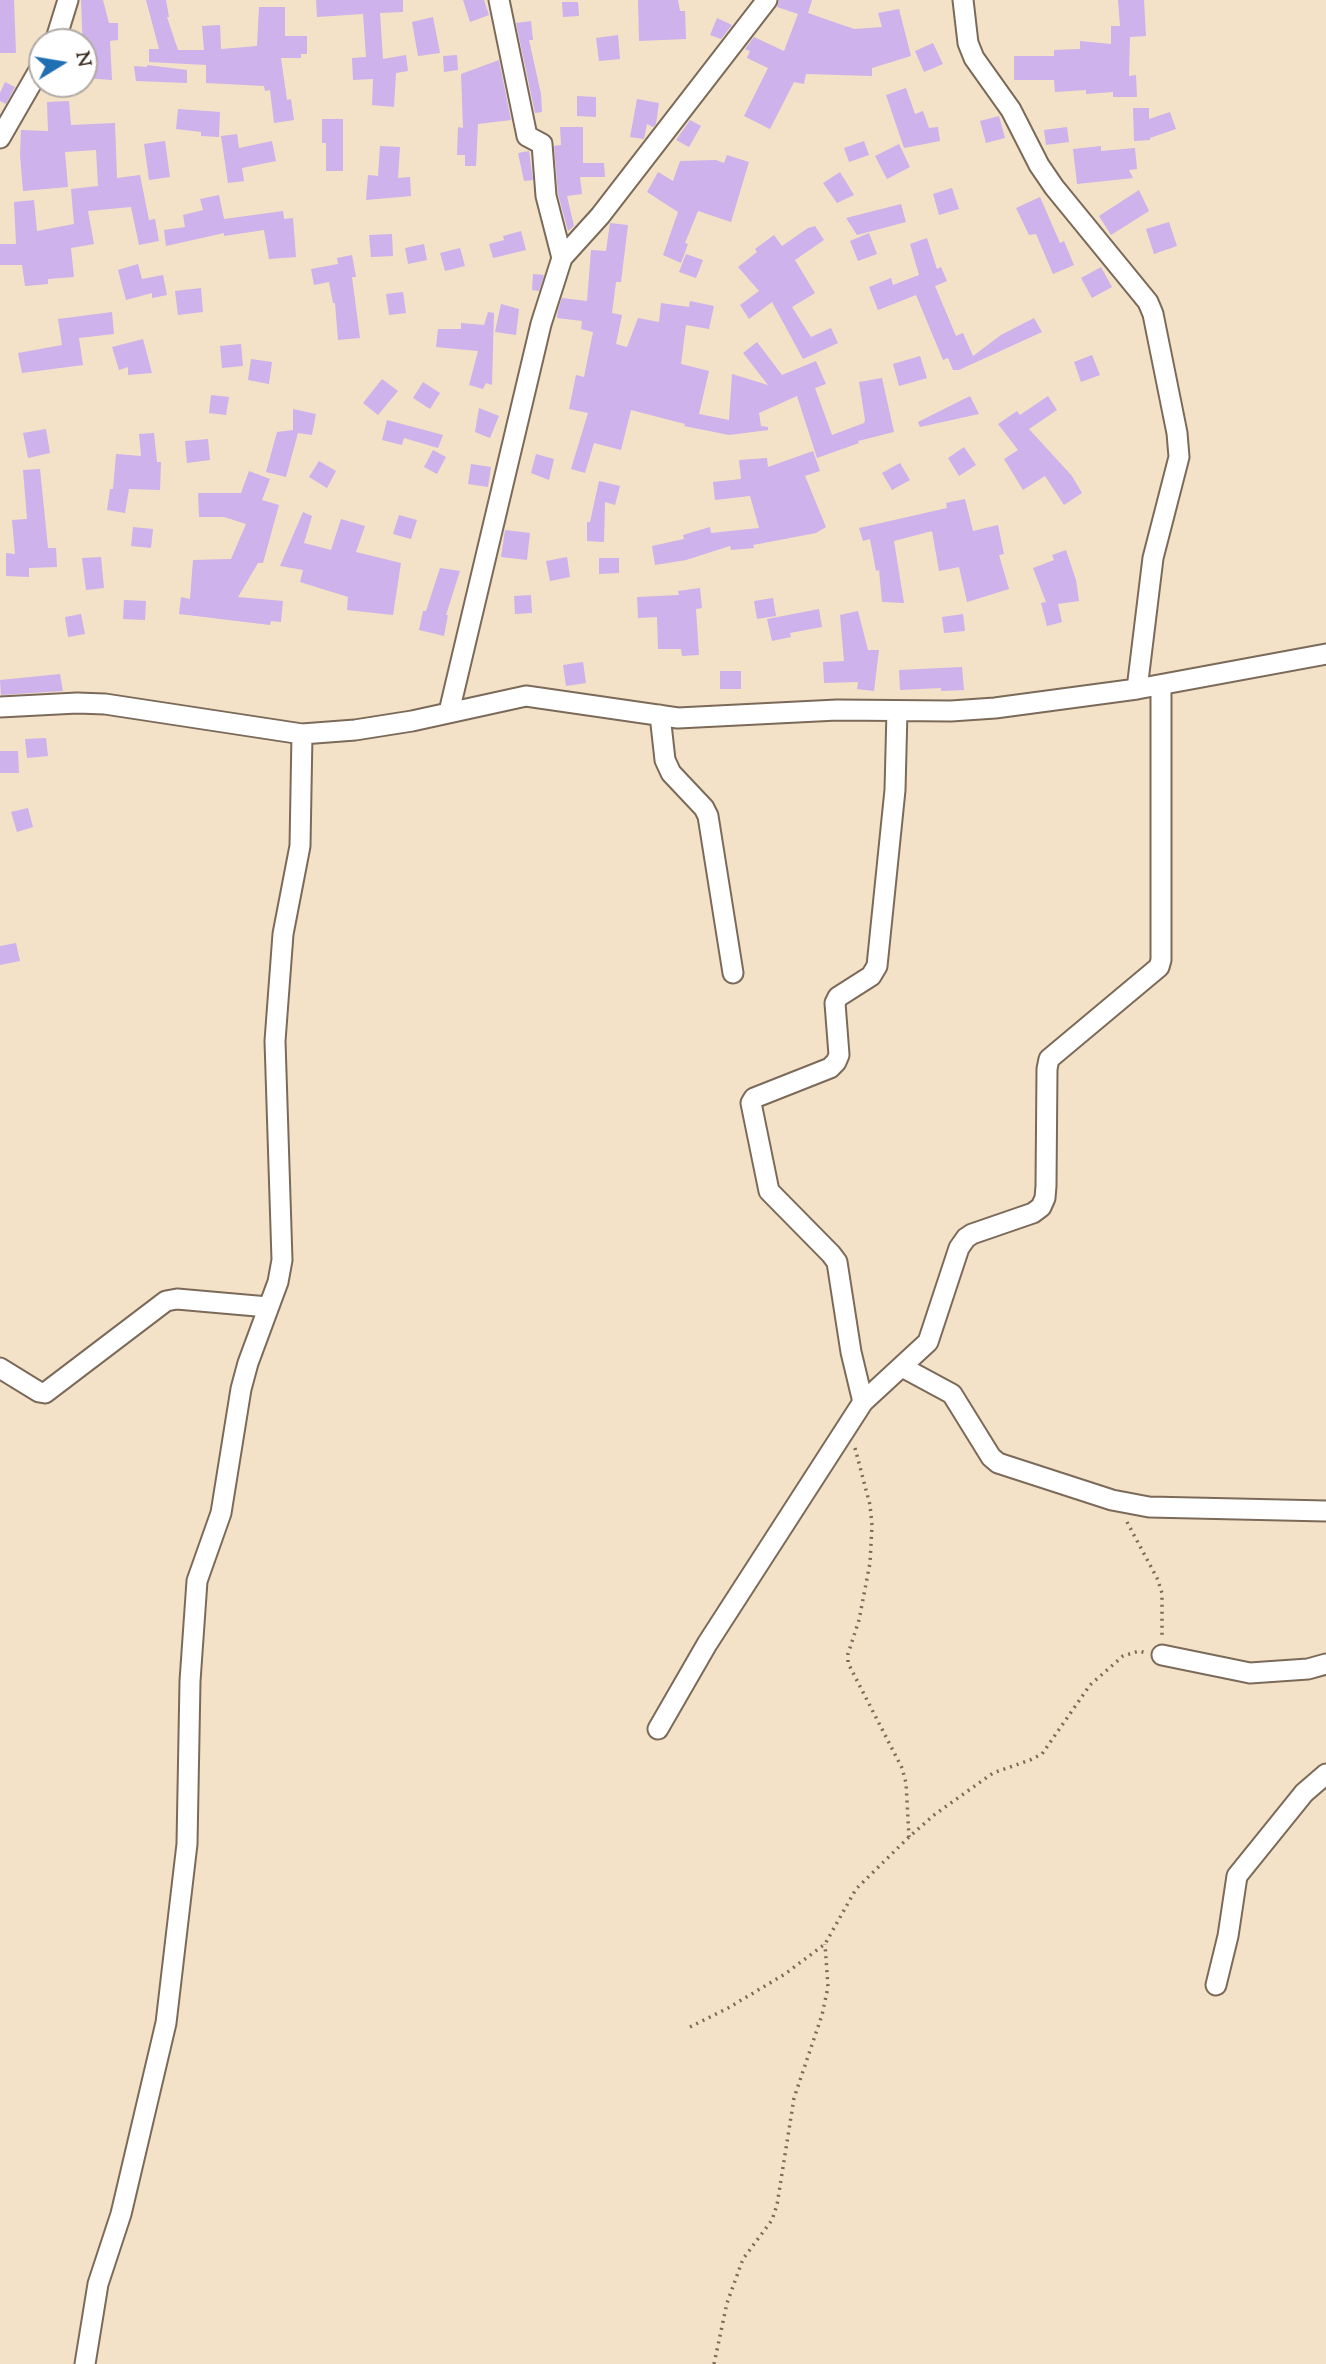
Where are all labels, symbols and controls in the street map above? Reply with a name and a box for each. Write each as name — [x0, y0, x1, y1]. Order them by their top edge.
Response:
north arrow — [28, 28, 98, 98]
text: N — [67, 49, 97, 69]

